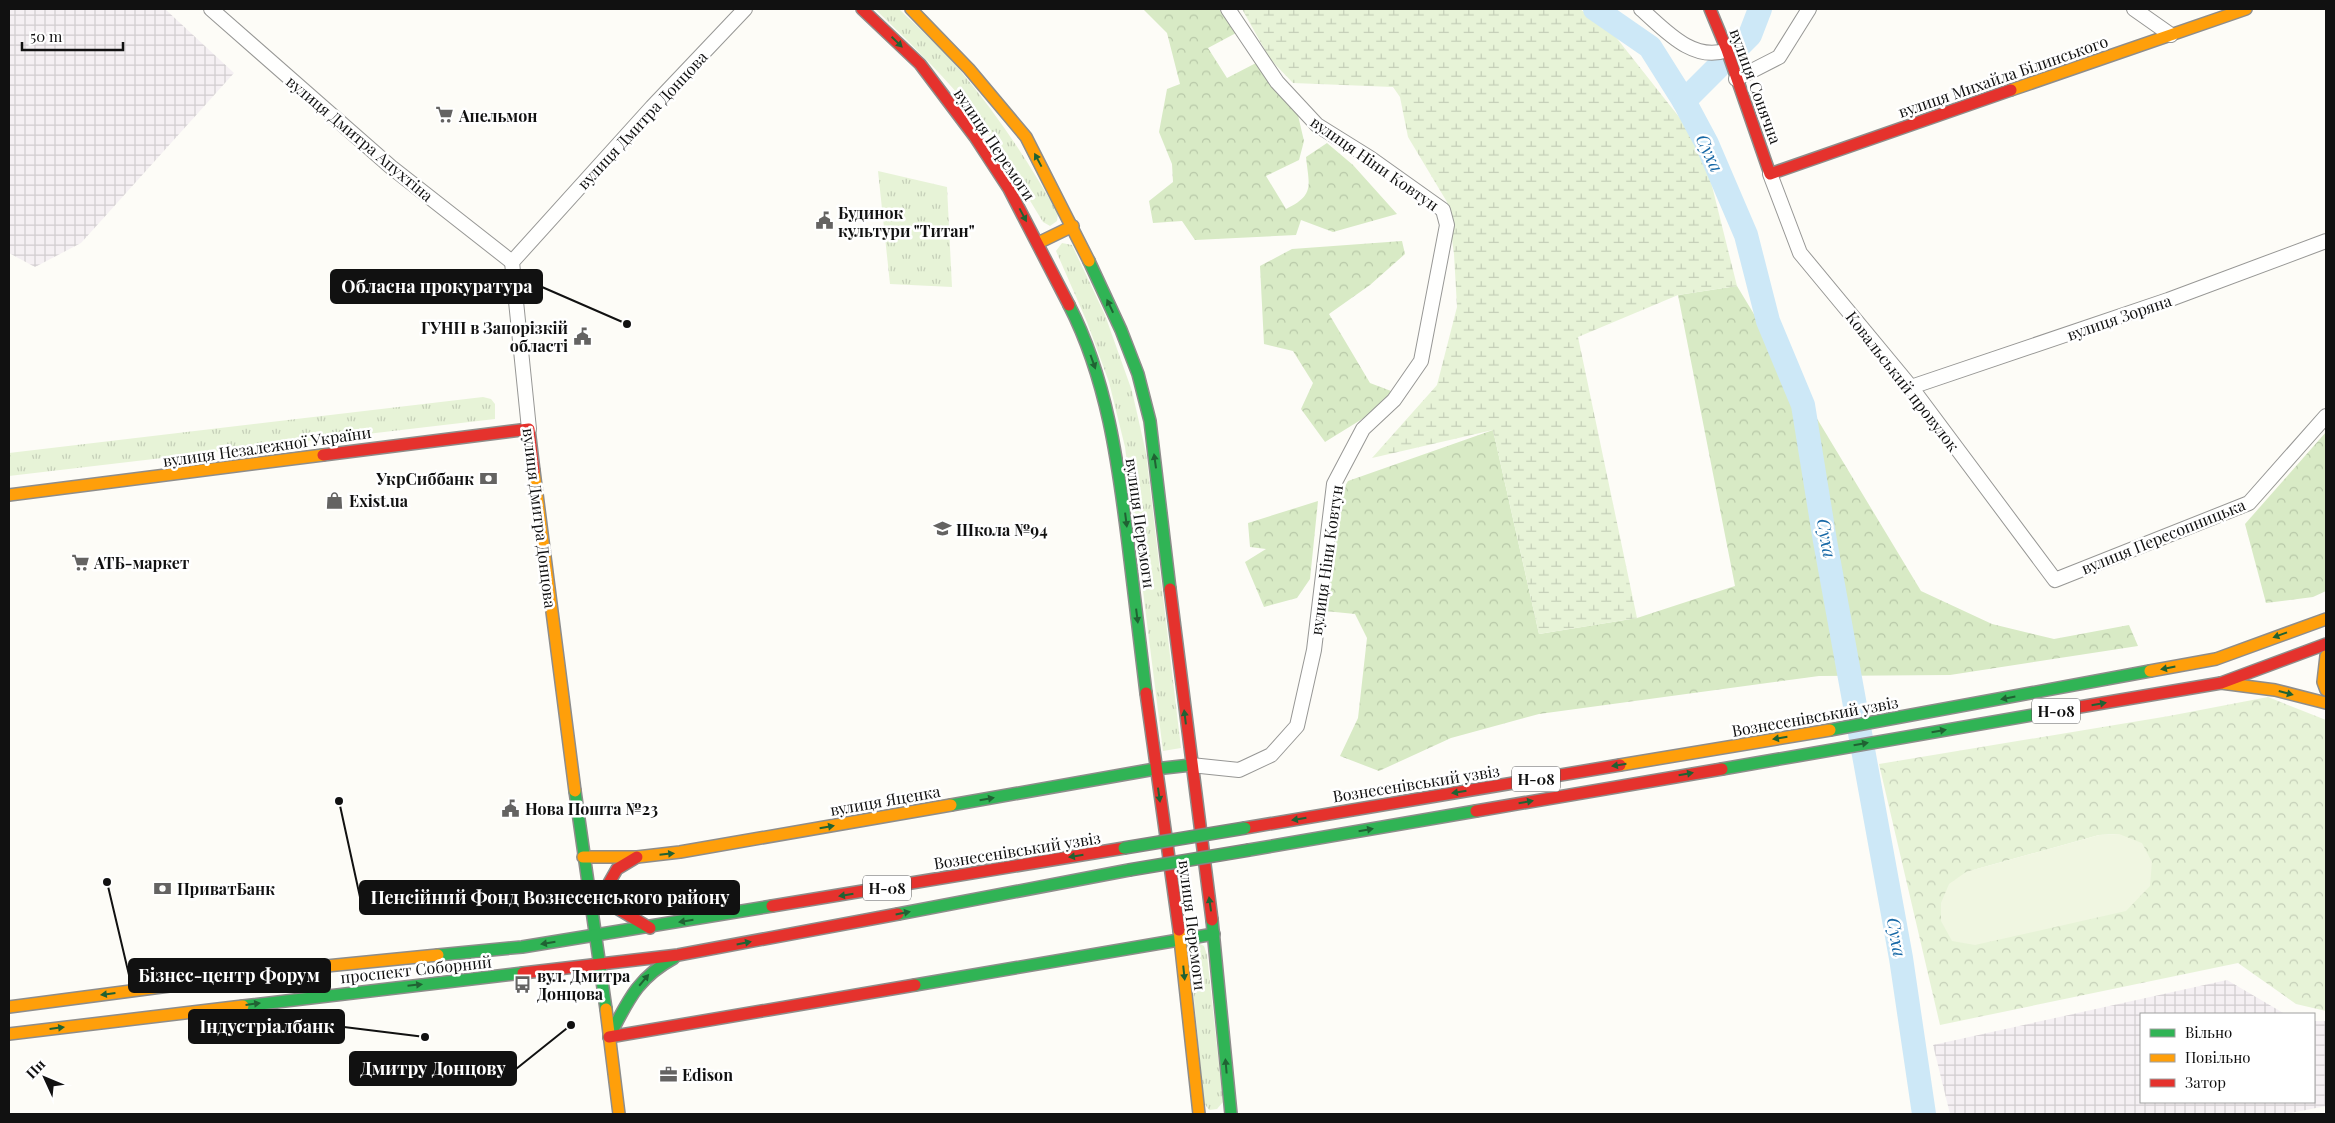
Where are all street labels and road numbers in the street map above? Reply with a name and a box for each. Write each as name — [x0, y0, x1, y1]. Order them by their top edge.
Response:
street label: вулиця Сонячна — [1725, 25, 1787, 147]
street label: вулиця Михайла Білинського — [1895, 30, 2111, 122]
street label: вулиця Дмитра Донцова — [572, 46, 712, 194]
street label: вулиця Дмитра Апухтіна — [282, 70, 438, 206]
street label: вулиця Перемоги — [950, 84, 1040, 204]
street label: вулиця Ніни Ковтун — [1307, 111, 1443, 215]
street label: вулиця Зоряна — [2064, 289, 2174, 345]
street label: Ковальський провулок — [1842, 307, 1964, 455]
street label: вулиця Незалежної України — [161, 421, 373, 471]
street label: вулиця Дмитра Донцова — [519, 427, 561, 609]
street label: вулиця Перемоги — [1121, 457, 1161, 589]
street label: вулиця Ніни Ковтун — [1305, 483, 1347, 637]
street label: вулиця Пересопницька — [2078, 493, 2248, 579]
street label: Вознесенівський узвіз — [1730, 691, 1900, 741]
road number: Н-08 — [2032, 698, 2080, 724]
street label: Вознесенівський узвіз — [1331, 759, 1501, 807]
road number: Н-08 — [1512, 766, 1560, 792]
street label: вулиця Яценка — [828, 780, 942, 820]
street label: Вознесенівський узвіз — [932, 826, 1102, 874]
street label: вулиця Перемоги — [1175, 859, 1211, 991]
road number: Н-08 — [863, 876, 911, 900]
street label: проспект Соборний — [339, 951, 493, 987]

